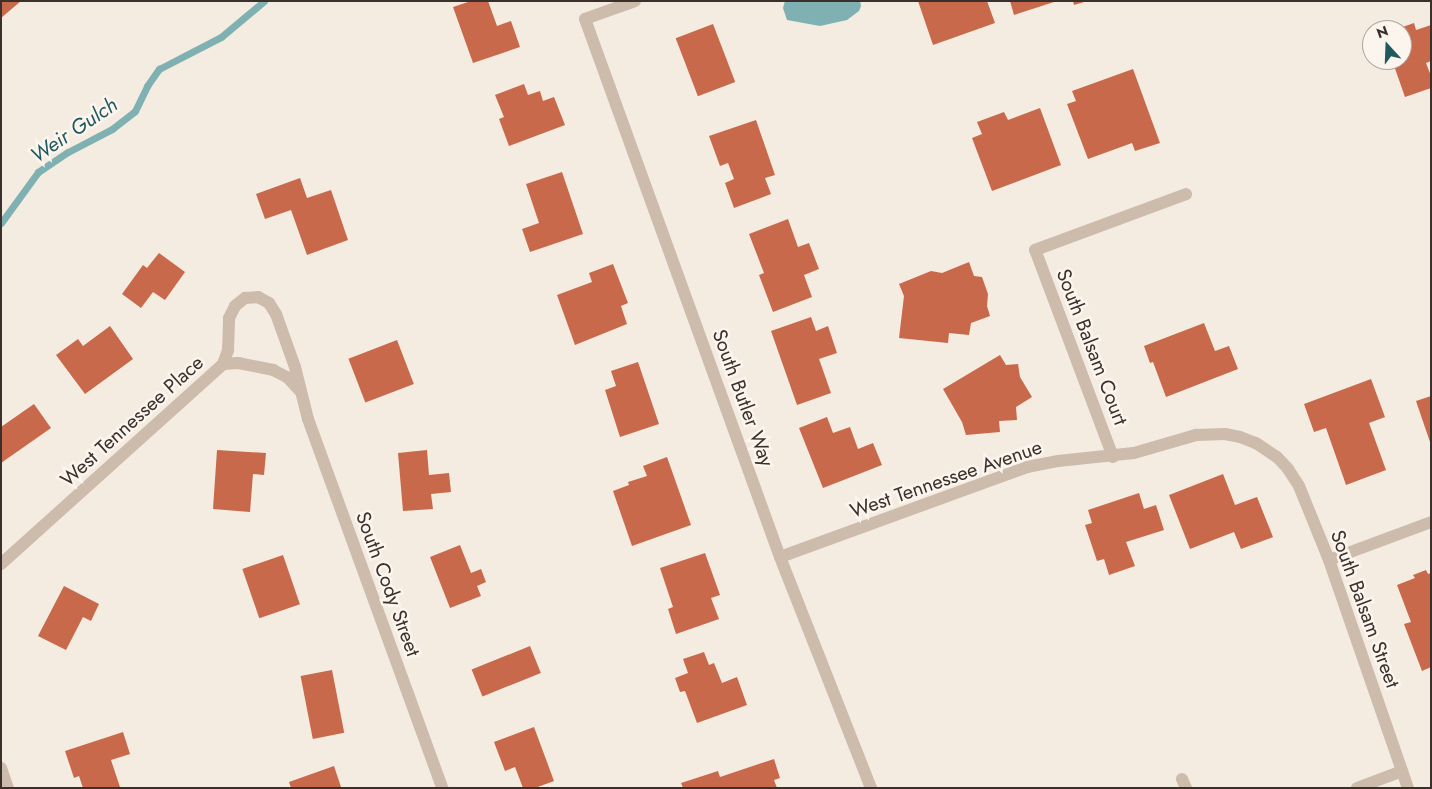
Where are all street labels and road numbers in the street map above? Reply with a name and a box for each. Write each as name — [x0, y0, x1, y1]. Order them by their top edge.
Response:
street label: South Balsam Court — [1051, 266, 1133, 428]
street label: South Butler Way — [707, 326, 779, 470]
street label: West Tennessee Place — [56, 351, 208, 491]
street label: West Tennessee Avenue — [847, 435, 1045, 523]
street label: South Cody Street — [351, 508, 425, 660]
street label: South Balsam Street — [1325, 527, 1405, 691]

